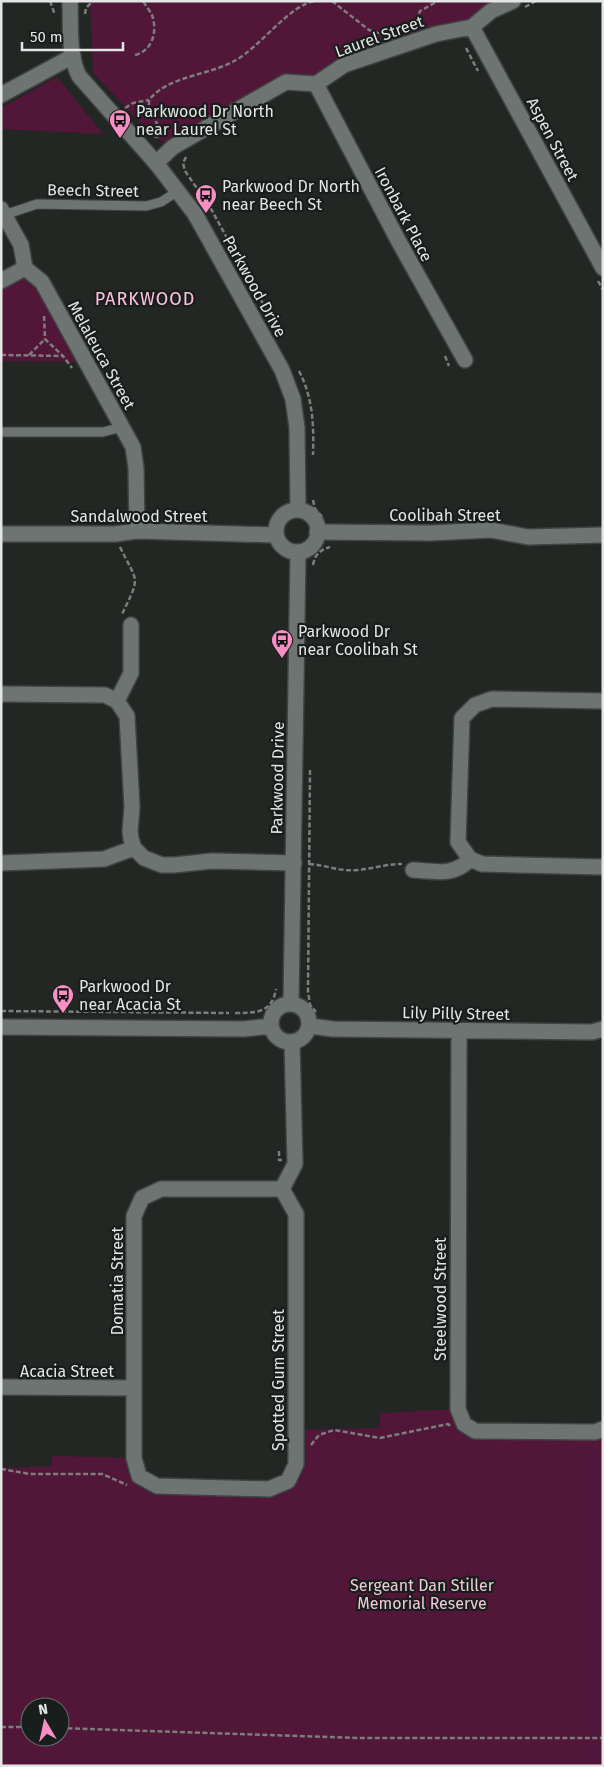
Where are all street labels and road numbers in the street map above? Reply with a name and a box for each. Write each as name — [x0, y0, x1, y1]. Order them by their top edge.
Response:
street label: Laurel Street — [332, 12, 426, 61]
street label: Aspen Street — [523, 94, 583, 184]
street label: Ironbark Place — [371, 164, 436, 265]
street label: Beech Street — [47, 180, 139, 201]
street label: Parkwood Drive — [219, 232, 290, 340]
street label: Melaleuca Street — [64, 298, 139, 413]
street label: Coolibah Street — [389, 506, 501, 525]
street label: Sandalwood Street — [71, 507, 208, 526]
street label: Parkwood Drive — [267, 721, 288, 835]
street label: Lily Pilly Street — [402, 1003, 510, 1024]
street label: Domatia Street — [108, 1226, 127, 1335]
street label: Steelwood Street — [431, 1237, 450, 1361]
street label: Spotted Gum Street — [269, 1309, 288, 1451]
street label: Acacia Street — [20, 1362, 114, 1381]

